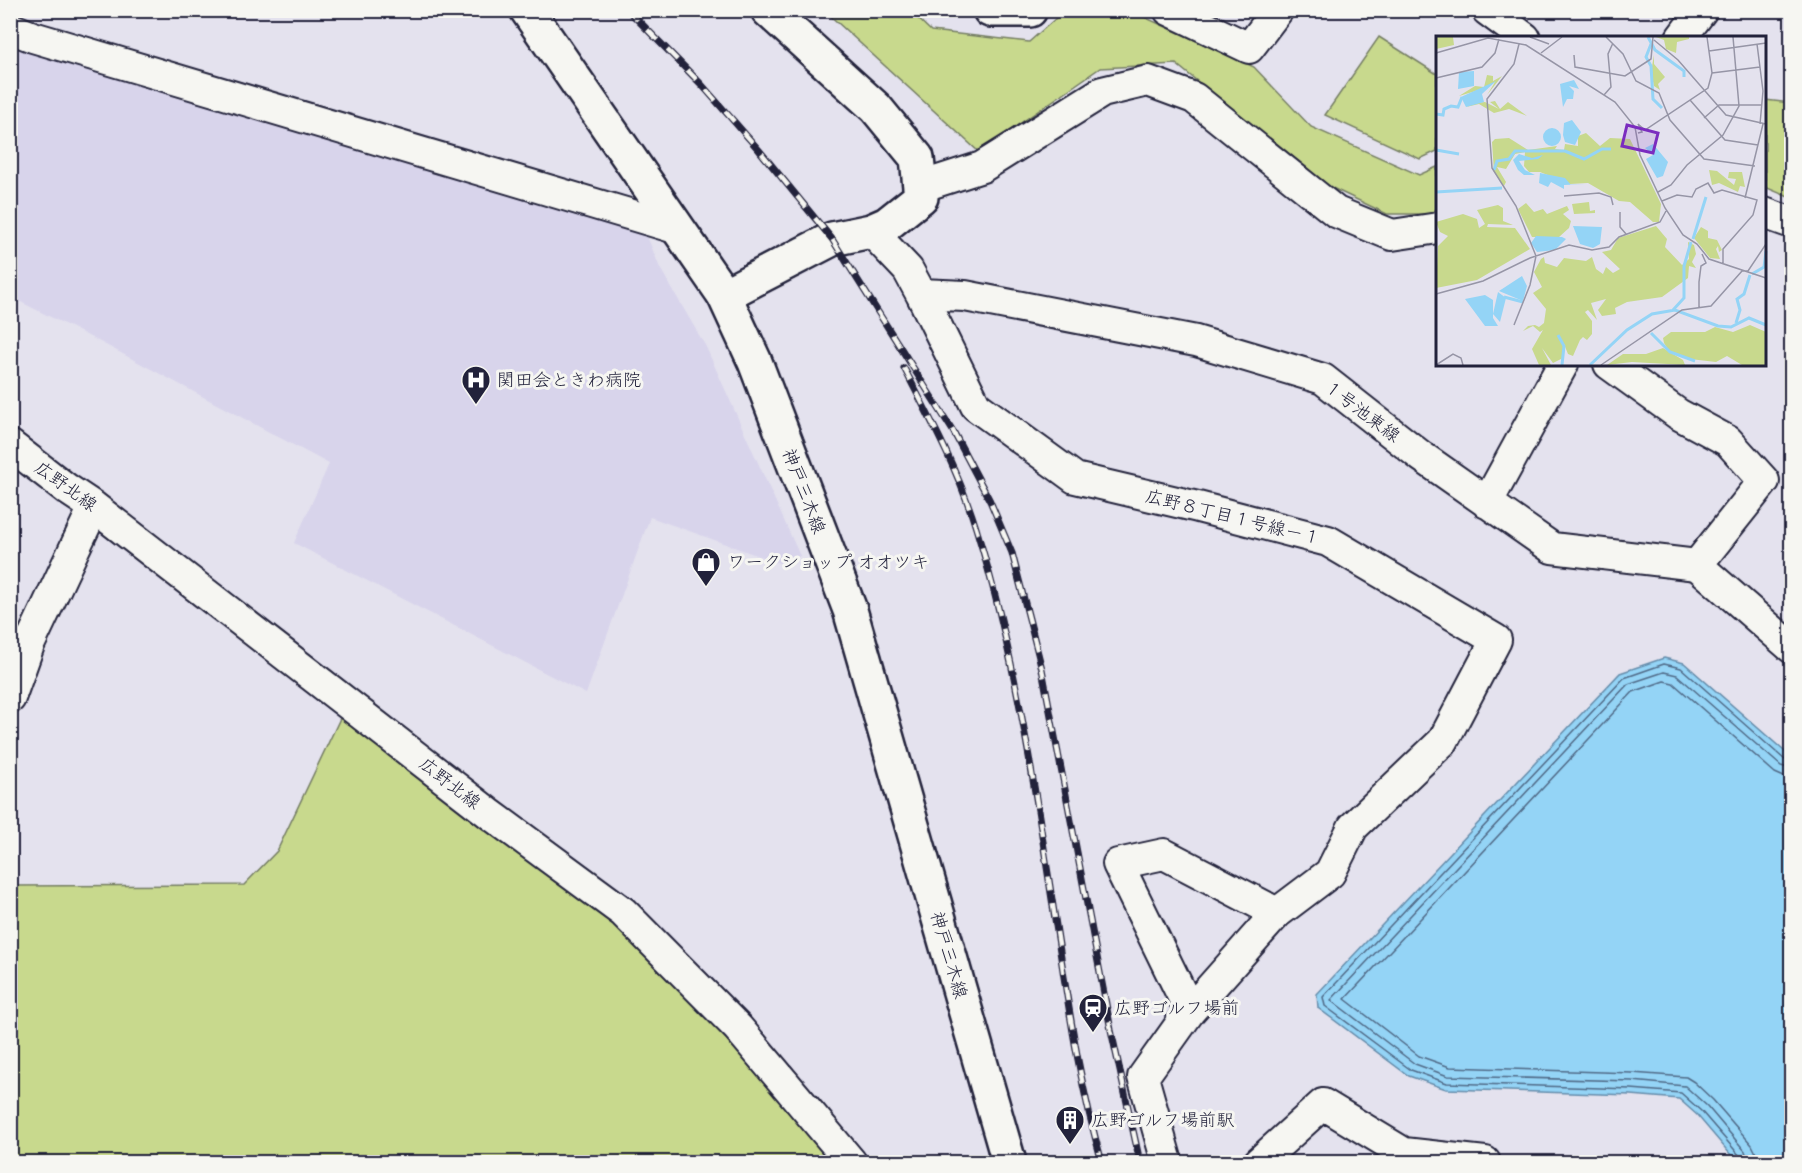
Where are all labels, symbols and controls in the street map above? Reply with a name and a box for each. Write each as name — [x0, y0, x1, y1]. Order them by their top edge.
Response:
inset map — [1436, 36, 1766, 366]
hospital icon: 関田会ときわ病院 — [460, 364, 492, 406]
place label: 関田会ときわ病院 — [497, 370, 641, 391]
street label: １号池東線 — [1319, 376, 1404, 447]
street label: 神戸三木線 — [778, 445, 829, 537]
street label: 広野北線 — [30, 457, 101, 516]
street label: 広野８丁目１号線ー１ — [1143, 486, 1323, 549]
shop icon: ワークショップ オオツキ — [690, 546, 722, 588]
place label: ワークショップ オオツキ — [727, 552, 929, 573]
street label: 広野北線 — [415, 753, 485, 814]
street label: 神戸三木線 — [926, 909, 971, 1001]
station icon: 広野ゴルフ場前 — [1077, 992, 1109, 1034]
place label: 広野ゴルフ場前 — [1114, 998, 1239, 1019]
building icon: 広野ゴルフ場前駅 — [1054, 1104, 1086, 1146]
place label: 広野ゴルフ場前駅 — [1091, 1110, 1234, 1131]

